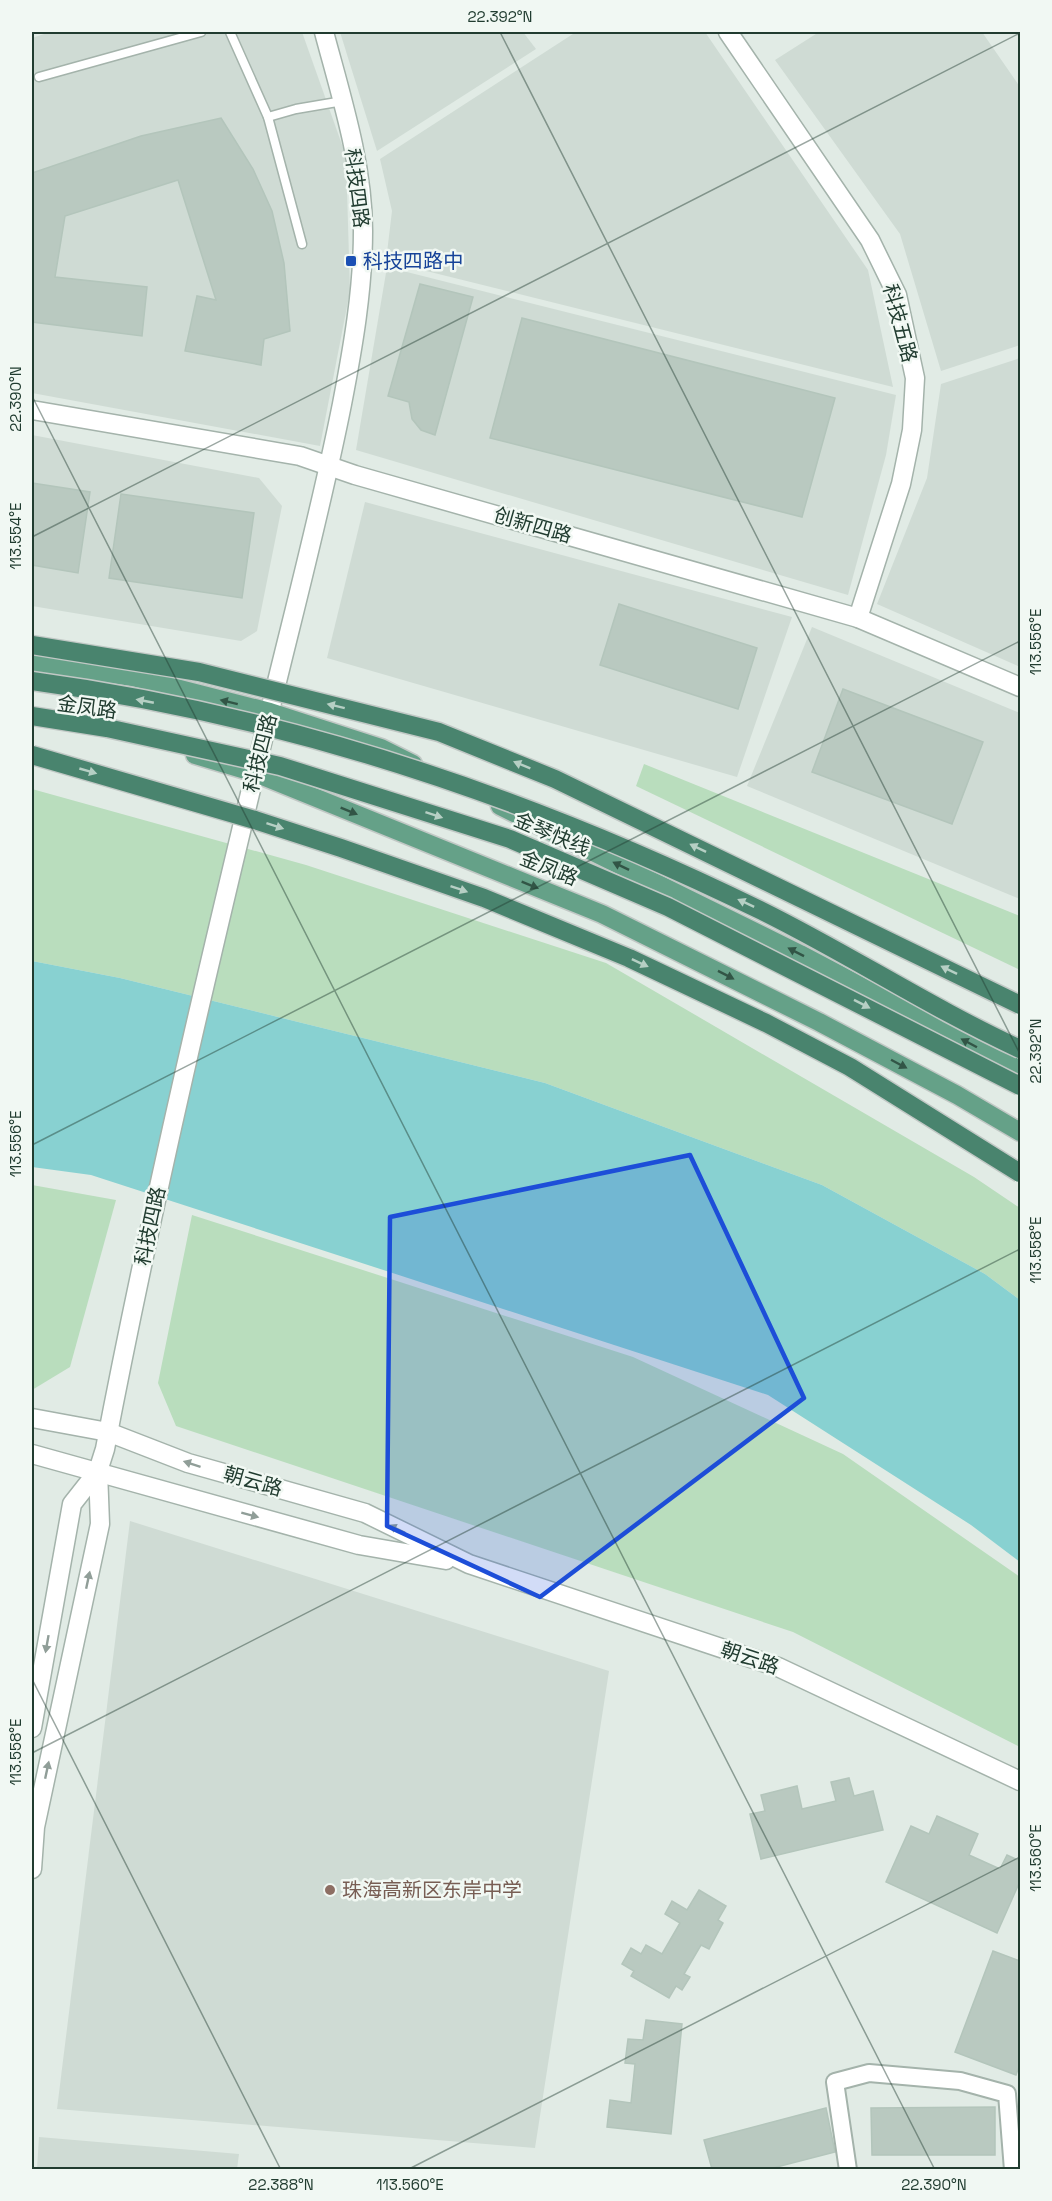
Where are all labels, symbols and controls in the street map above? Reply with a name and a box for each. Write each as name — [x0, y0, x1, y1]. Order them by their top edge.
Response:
text: 22.392°N — [468, 7, 532, 26]
street label: 科技四路 — [339, 147, 375, 229]
place label: 科技四路中 — [363, 248, 463, 274]
marker: 科技四路中 — [344, 254, 358, 268]
street label: 科技五路 — [877, 281, 923, 365]
text: 22.390°N — [6, 366, 25, 432]
street label: 创新四路 — [491, 501, 575, 549]
text: 113.554°E — [6, 503, 25, 569]
text: 113.556°E — [1026, 609, 1045, 675]
street label: 金凤路 — [55, 690, 119, 724]
one-way arrow — [136, 696, 155, 705]
one-way arrow — [220, 696, 239, 706]
one-way arrow — [327, 701, 345, 711]
street label: 科技四路 — [238, 711, 282, 795]
one-way arrow — [512, 760, 530, 770]
one-way arrow — [79, 767, 97, 776]
street label: 金琴快线 — [510, 806, 594, 862]
one-way arrow — [340, 807, 358, 816]
one-way arrow — [425, 811, 443, 820]
one-way arrow — [266, 822, 284, 831]
one-way arrow — [689, 844, 707, 854]
street label: 金凤路 — [516, 845, 582, 891]
one-way arrow — [612, 861, 629, 871]
one-way arrow — [521, 880, 539, 890]
one-way arrow — [450, 885, 468, 895]
one-way arrow — [738, 899, 755, 908]
one-way arrow — [787, 948, 804, 957]
one-way arrow — [631, 959, 648, 968]
one-way arrow — [940, 965, 957, 975]
one-way arrow — [717, 970, 734, 980]
one-way arrow — [853, 999, 870, 1009]
text: 22.392°N — [1026, 1019, 1045, 1083]
one-way arrow — [960, 1038, 977, 1047]
one-way arrow — [891, 1059, 908, 1069]
text: 113.556°E — [6, 1111, 25, 1177]
street label: 科技四路 — [129, 1184, 171, 1268]
text: 113.558°E — [1026, 1217, 1045, 1283]
one-way arrow — [183, 1458, 201, 1468]
street label: 朝云路 — [221, 1460, 285, 1502]
one-way arrow — [240, 1510, 259, 1520]
one-way arrow — [389, 1525, 406, 1534]
one-way arrow — [84, 1570, 93, 1589]
one-way arrow — [42, 1635, 51, 1654]
street label: 朝云路 — [717, 1636, 783, 1680]
text: 113.558°E — [6, 1719, 25, 1785]
one-way arrow — [43, 1760, 52, 1779]
text: 113.560°E — [1026, 1824, 1045, 1892]
place label: 珠海高新区东岸中学 — [342, 1877, 522, 1903]
marker: 珠海高新区东岸中学 — [323, 1883, 337, 1897]
text: 22.388°N — [248, 2175, 314, 2194]
text: 113.560°E — [376, 2175, 444, 2194]
text: 22.390°N — [901, 2175, 967, 2194]

